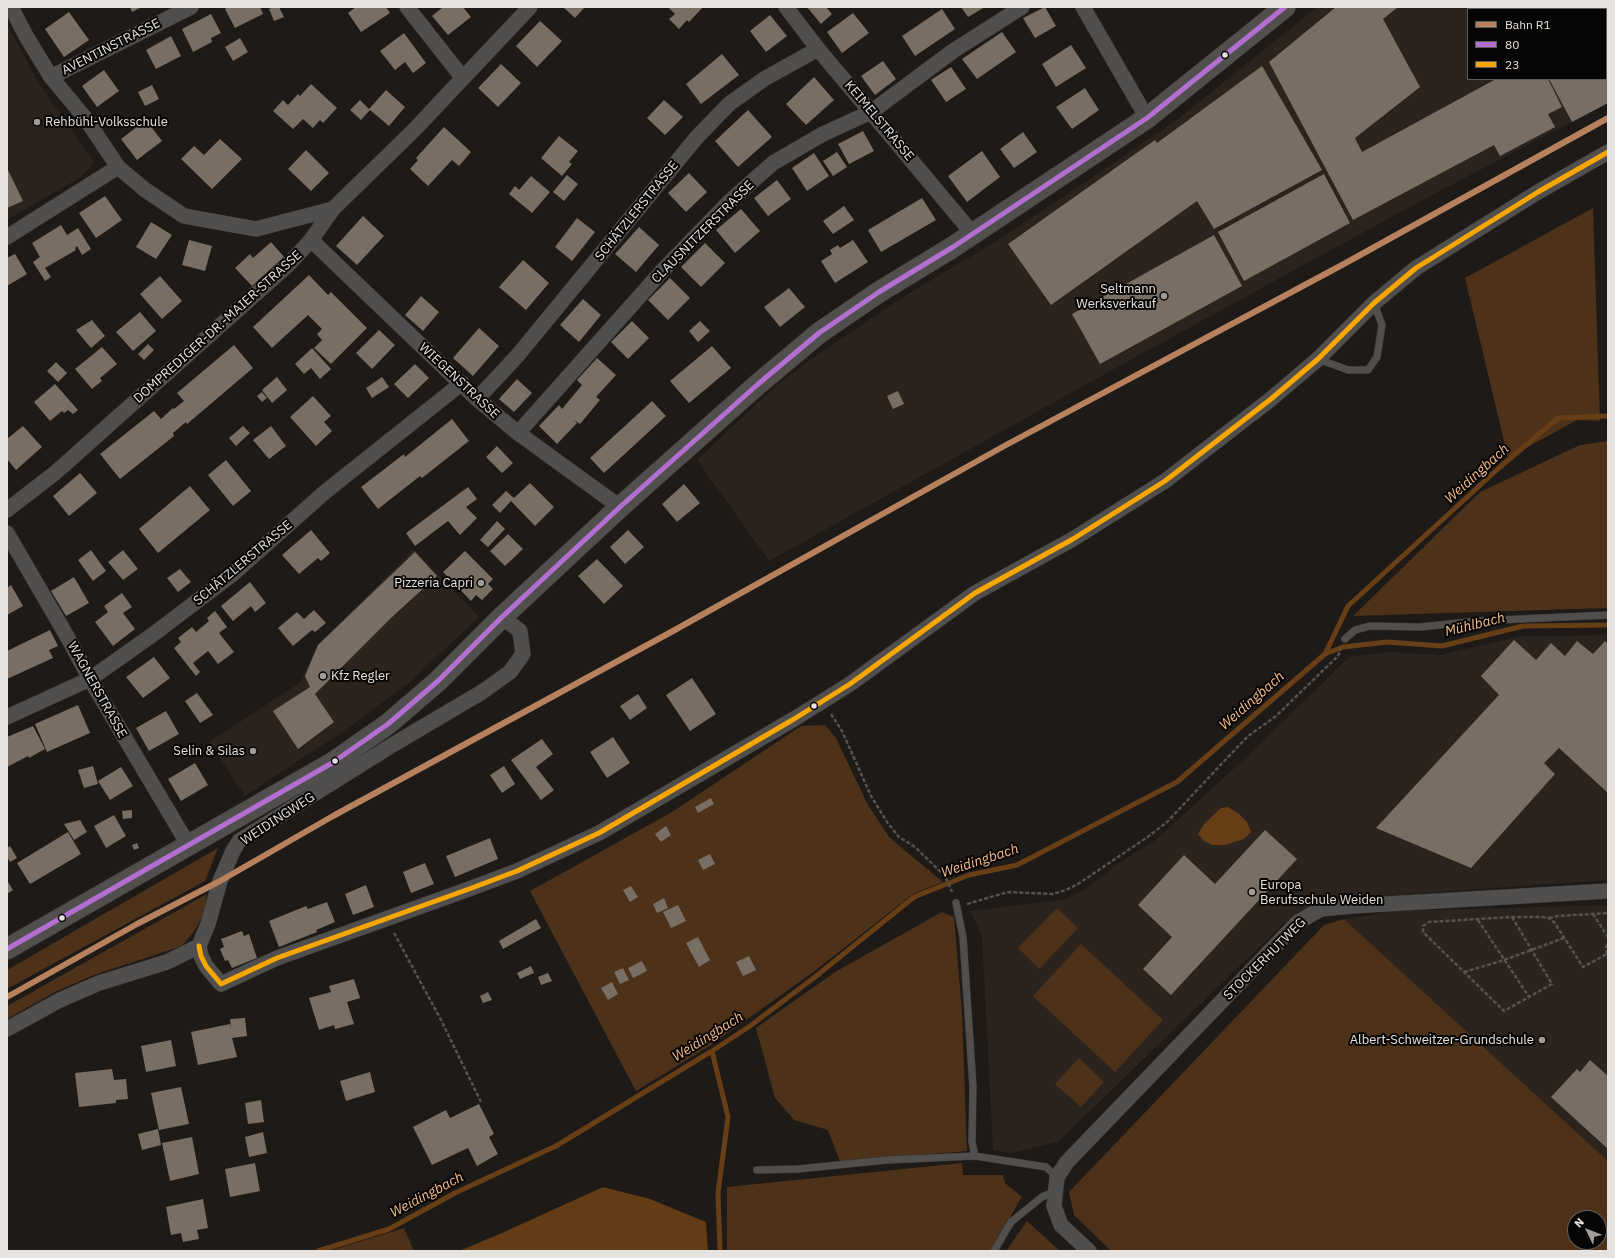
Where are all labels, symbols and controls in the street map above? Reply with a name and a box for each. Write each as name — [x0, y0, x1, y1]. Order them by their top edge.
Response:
legend — [1467, 8, 1607, 80]
street label: AVENTINSTRASSE — [59, 15, 163, 79]
text: Bahn R1 — [1505, 17, 1551, 32]
text: 80 — [1505, 37, 1519, 52]
unlabelled marker — [1220, 50, 1230, 60]
text: 23 — [1505, 57, 1519, 72]
street label: KEIMELSTRASSE — [841, 78, 917, 164]
place label: Rehbühl-Volksschule — [45, 114, 168, 130]
marker: Rehbühl-Volksschule — [32, 117, 42, 127]
street label: SCHÄTZLERSTRASSE — [592, 158, 682, 264]
street label: CLAUSNITZERSTRASSE — [648, 177, 758, 287]
street label: DOMPREDIGER-DR.-MAIER-STRASSE — [131, 247, 305, 407]
place label: Seltmann Werksverkauf — [1076, 281, 1156, 312]
marker: Seltmann Werksverkauf — [1159, 291, 1169, 301]
street label: WIEGENSTRASSE — [416, 340, 502, 422]
water label: Weidingbach — [1441, 441, 1513, 507]
street label: SCHÄTZLERSTRASSE — [191, 517, 295, 609]
place label: Pizzeria Capri — [394, 575, 473, 591]
marker: Pizzeria Capri — [476, 578, 486, 588]
water label: Mühlbach — [1443, 609, 1507, 641]
street label: WAGNERSTRASSE — [64, 639, 130, 741]
place label: Kfz Regler — [331, 668, 390, 684]
water label: Weidingbach — [1216, 668, 1288, 734]
marker: Kfz Regler — [318, 671, 328, 681]
unlabelled marker — [809, 701, 819, 711]
place label: Selin & Silas — [173, 743, 245, 759]
marker: Selin & Silas — [248, 746, 258, 756]
unlabelled marker — [330, 756, 340, 766]
street label: WEIDINGWEG — [238, 789, 318, 849]
water label: Weidingbach — [939, 841, 1021, 881]
place label: Europa Berufsschule Weiden — [1260, 877, 1383, 908]
marker: Europa Berufsschule Weiden — [1247, 887, 1257, 897]
unlabelled marker — [57, 913, 67, 923]
street label: STOCKERHUTWEG — [1221, 915, 1309, 1003]
water label: Weidingbach — [669, 1009, 747, 1065]
place label: Albert-Schweitzer-Grundschule — [1350, 1032, 1534, 1048]
marker: Albert-Schweitzer-Grundschule — [1537, 1035, 1547, 1045]
water label: Weidingbach — [388, 1169, 466, 1221]
north arrow — [1567, 1210, 1607, 1250]
text: N — [1571, 1215, 1587, 1230]

